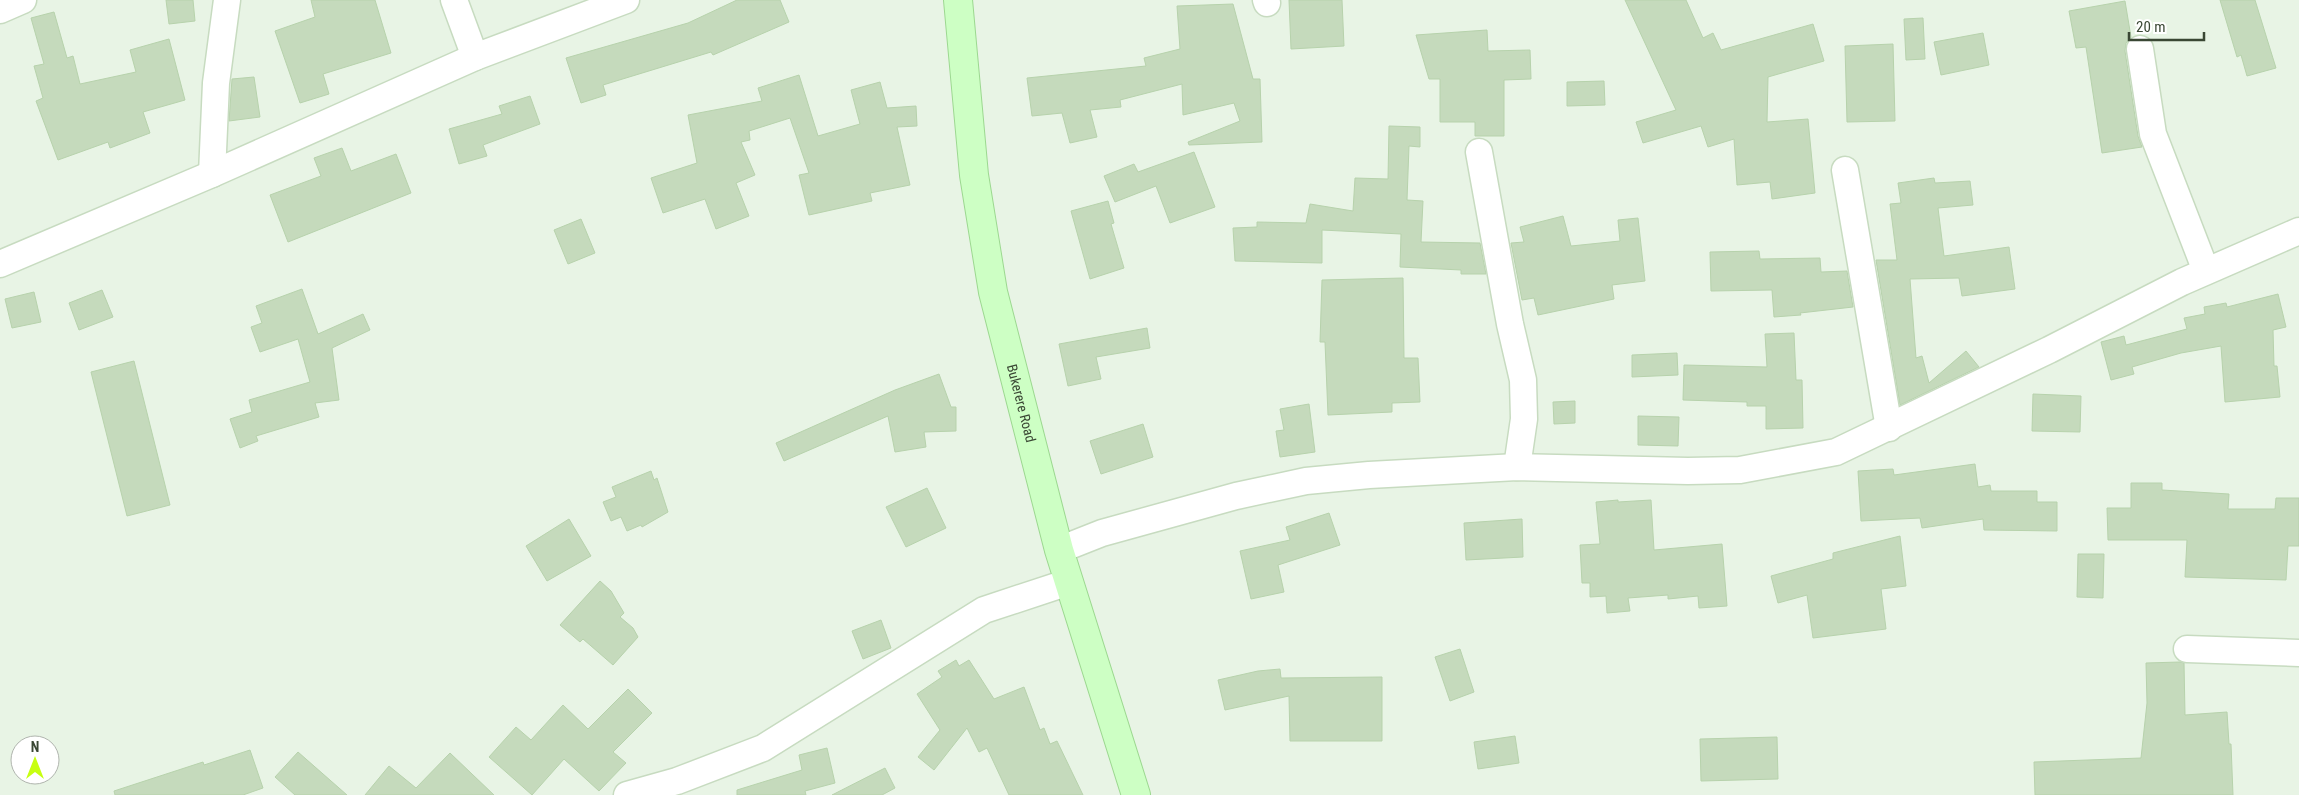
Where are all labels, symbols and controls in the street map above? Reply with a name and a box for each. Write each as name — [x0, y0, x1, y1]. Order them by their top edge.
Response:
scale bar — [2129, 10, 2204, 42]
text: 20 m — [2136, 18, 2166, 36]
street label: Bukerere Road — [1004, 362, 1039, 444]
north arrow — [10, 735, 60, 785]
text: N — [31, 739, 39, 755]

